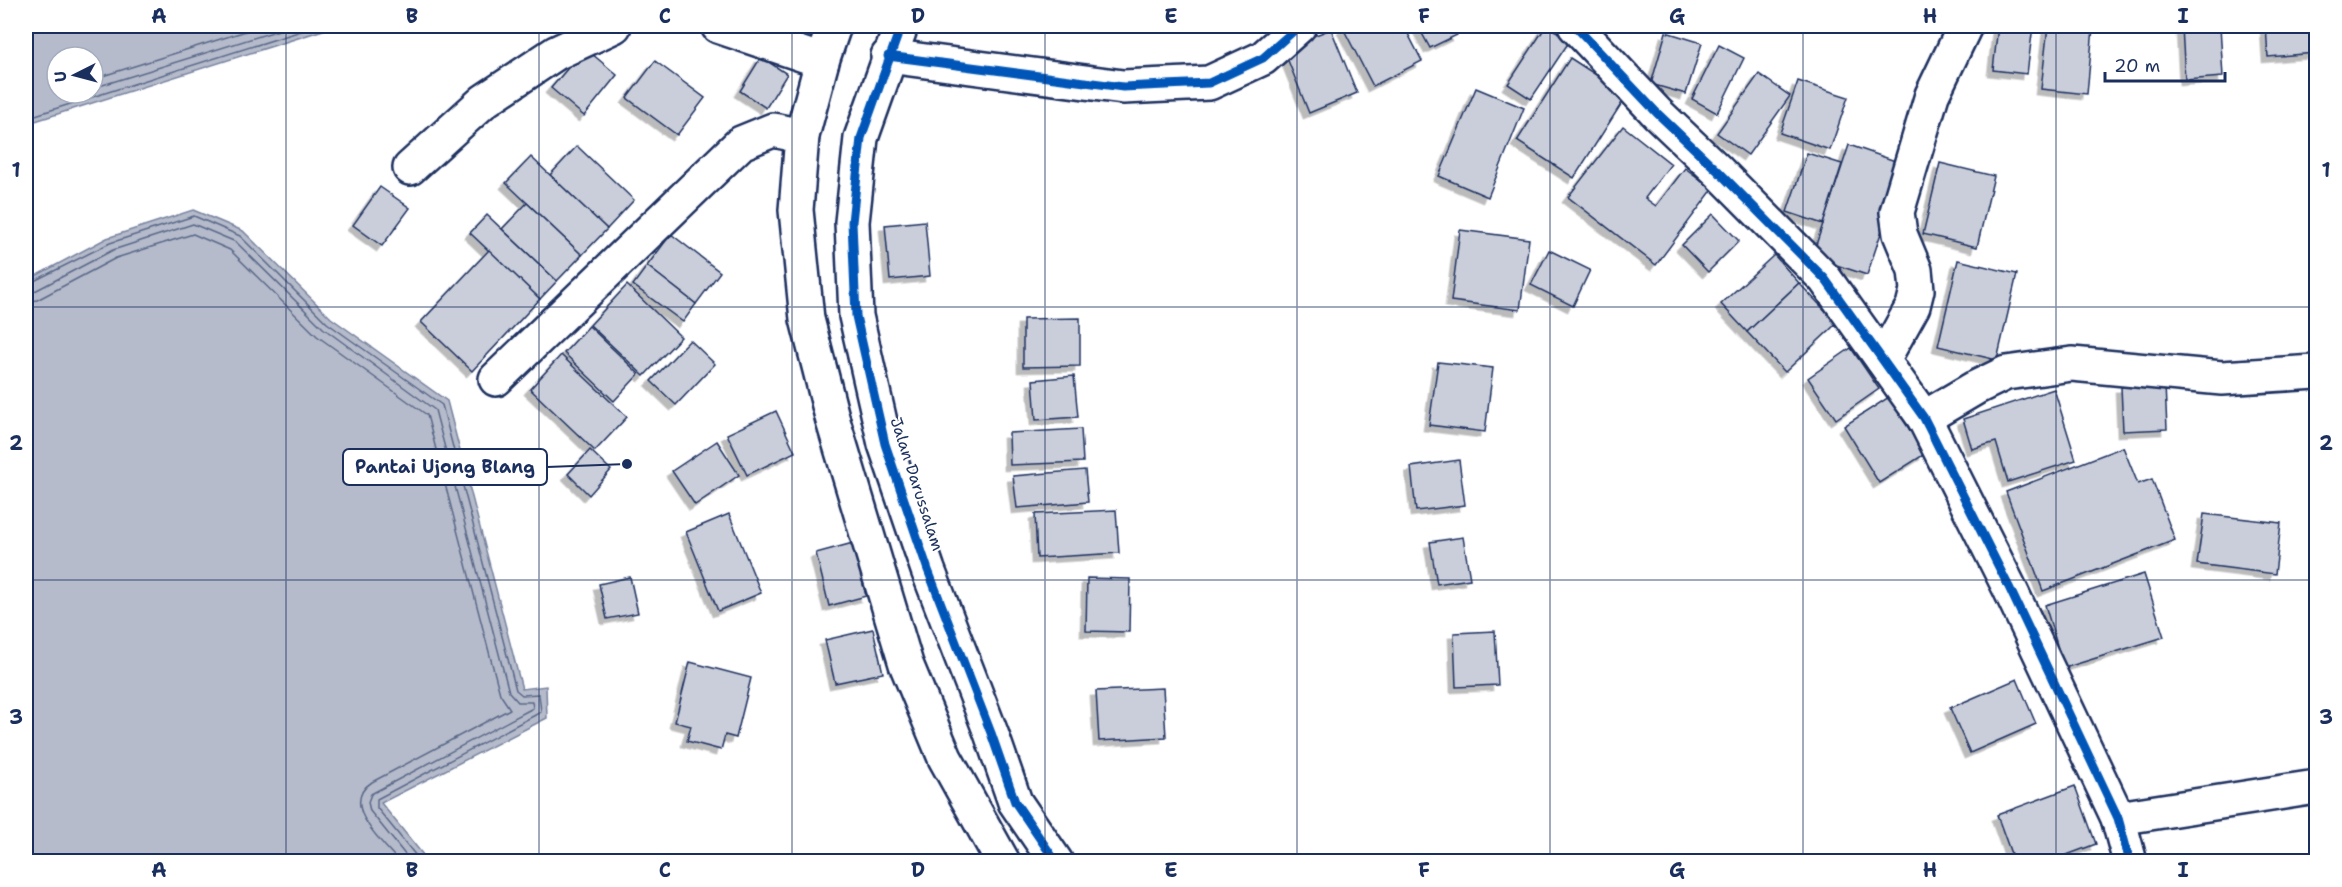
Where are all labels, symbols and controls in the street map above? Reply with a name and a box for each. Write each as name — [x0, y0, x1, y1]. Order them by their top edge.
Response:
text: A — [151, 3, 167, 29]
text: B — [406, 3, 418, 29]
text: C — [659, 3, 671, 29]
text: D — [911, 3, 925, 29]
text: E — [1164, 3, 1178, 29]
text: F — [1418, 3, 1430, 29]
text: G — [1669, 3, 1685, 29]
text: H — [1923, 3, 1937, 29]
text: I — [2177, 3, 2189, 29]
north arrow — [45, 45, 105, 105]
scale bar — [2105, 45, 2225, 83]
text: 20 m — [2114, 54, 2160, 78]
text: U — [50, 70, 72, 83]
text: 1 — [11, 157, 21, 183]
text: 1 — [2321, 157, 2331, 183]
street label: Jalan Darussalam — [886, 415, 949, 554]
text: 2 — [9, 430, 23, 456]
text: 2 — [2319, 430, 2333, 456]
callout: Pantai Ujong Blang — [343, 449, 547, 485]
text: Pantai Ujong Blang — [355, 455, 535, 479]
text: 3 — [9, 704, 23, 730]
text: 3 — [2319, 704, 2333, 730]
text: A — [151, 857, 167, 883]
text: B — [406, 857, 418, 883]
text: C — [659, 857, 671, 883]
text: D — [911, 857, 925, 883]
text: E — [1164, 857, 1178, 883]
text: F — [1418, 857, 1430, 883]
text: G — [1669, 857, 1685, 883]
text: H — [1923, 857, 1937, 883]
text: I — [2177, 857, 2189, 883]

